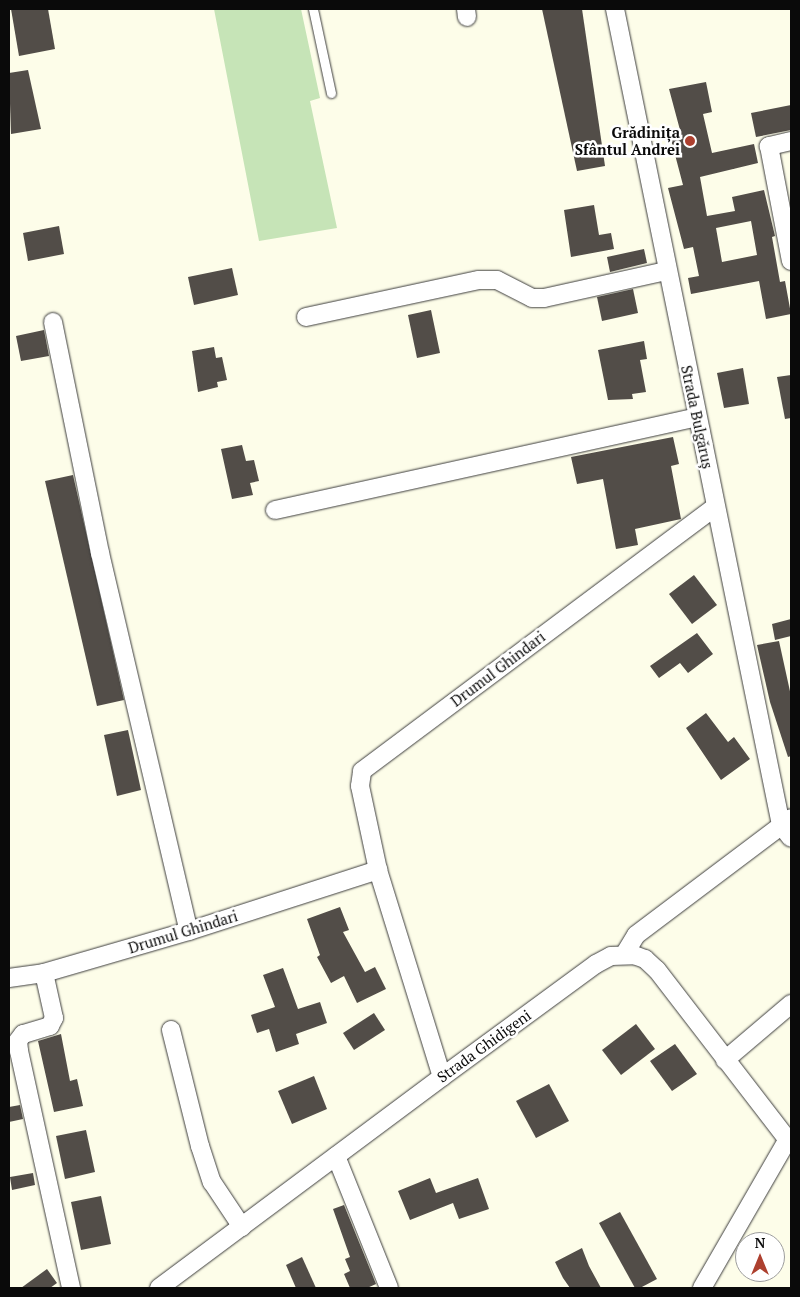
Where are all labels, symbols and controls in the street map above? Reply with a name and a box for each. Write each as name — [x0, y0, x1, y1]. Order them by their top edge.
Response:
place label: Grădinița Sfântul Andrei — [575, 123, 680, 158]
marker: Grădinița Sfântul Andrei — [684, 135, 696, 147]
street label: Strada Bulgăruș — [677, 364, 717, 470]
street label: Drumul Ghindari — [447, 628, 549, 710]
street label: Drumul Ghindari — [126, 907, 240, 957]
street label: Strada Ghidigeni — [433, 1006, 535, 1086]
north arrow — [735, 1232, 785, 1282]
text: N — [755, 1233, 765, 1252]

